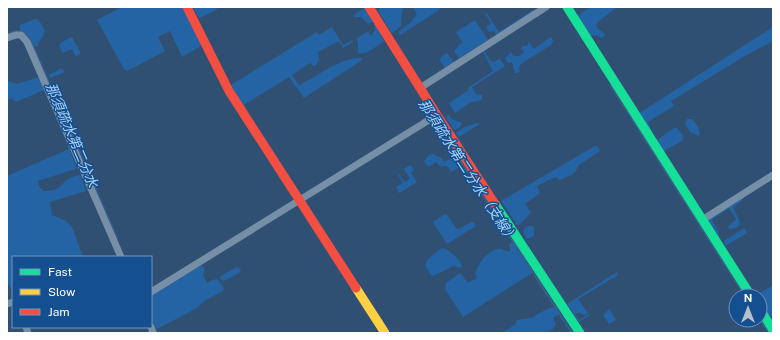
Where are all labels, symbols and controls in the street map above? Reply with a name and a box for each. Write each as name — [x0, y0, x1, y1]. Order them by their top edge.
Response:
water label: 那須疏水第二分水 — [43, 80, 102, 192]
water label: 那須疏水第二分水（支線） — [416, 96, 520, 246]
legend — [12, 256, 152, 328]
text: Fast — [48, 265, 73, 279]
text: Slow — [48, 285, 76, 299]
north arrow — [728, 288, 768, 328]
text: N — [744, 292, 752, 304]
text: Jam — [48, 305, 70, 319]

